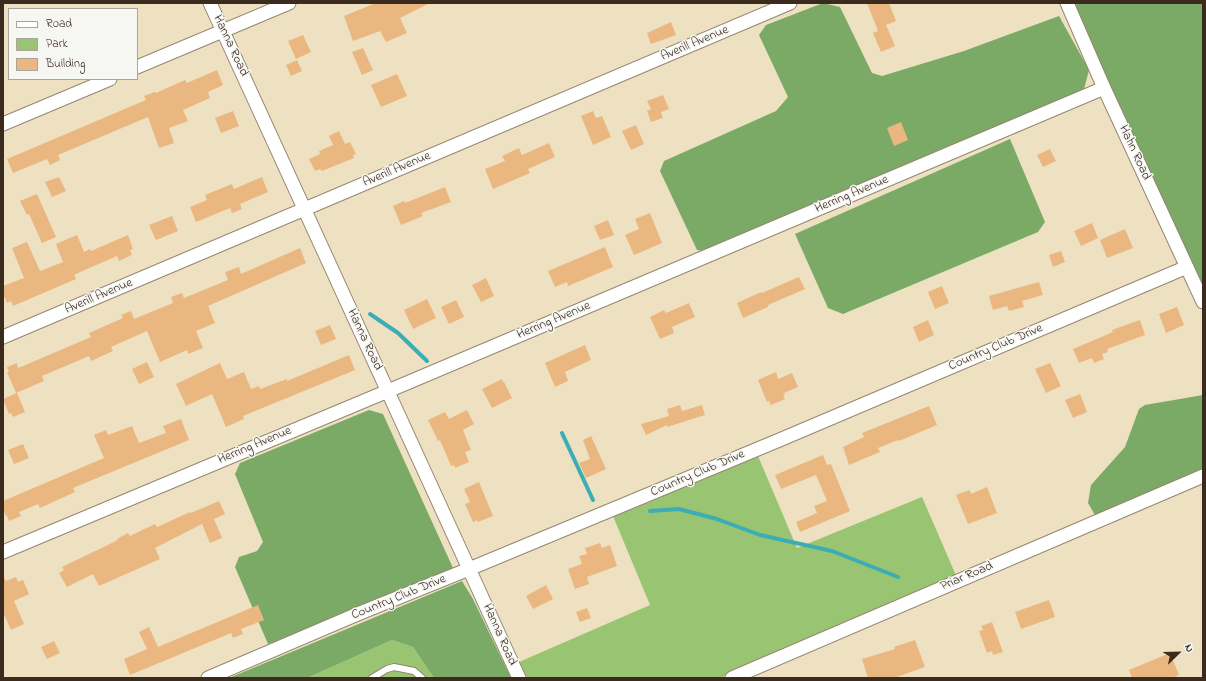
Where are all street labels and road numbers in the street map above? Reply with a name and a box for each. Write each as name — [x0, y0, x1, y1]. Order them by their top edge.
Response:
street label: Hanna Road — [209, 13, 251, 79]
street label: Averill Avenue — [659, 23, 731, 65]
street label: Hahn Road — [1115, 123, 1153, 183]
street label: Averill Avenue — [361, 149, 433, 191]
street label: Herring Avenue — [813, 173, 891, 217]
street label: Averill Avenue — [63, 276, 135, 318]
street label: Herring Avenue — [515, 299, 593, 343]
street label: Hanna Road — [343, 307, 385, 373]
street label: Country Club Drive — [947, 321, 1045, 375]
street label: Herring Avenue — [216, 424, 294, 468]
street label: Country Club Drive — [649, 447, 747, 501]
street label: Priar Road — [938, 559, 996, 595]
street label: Country Club Drive — [349, 572, 449, 624]
street label: Hanna Road — [478, 602, 520, 668]

